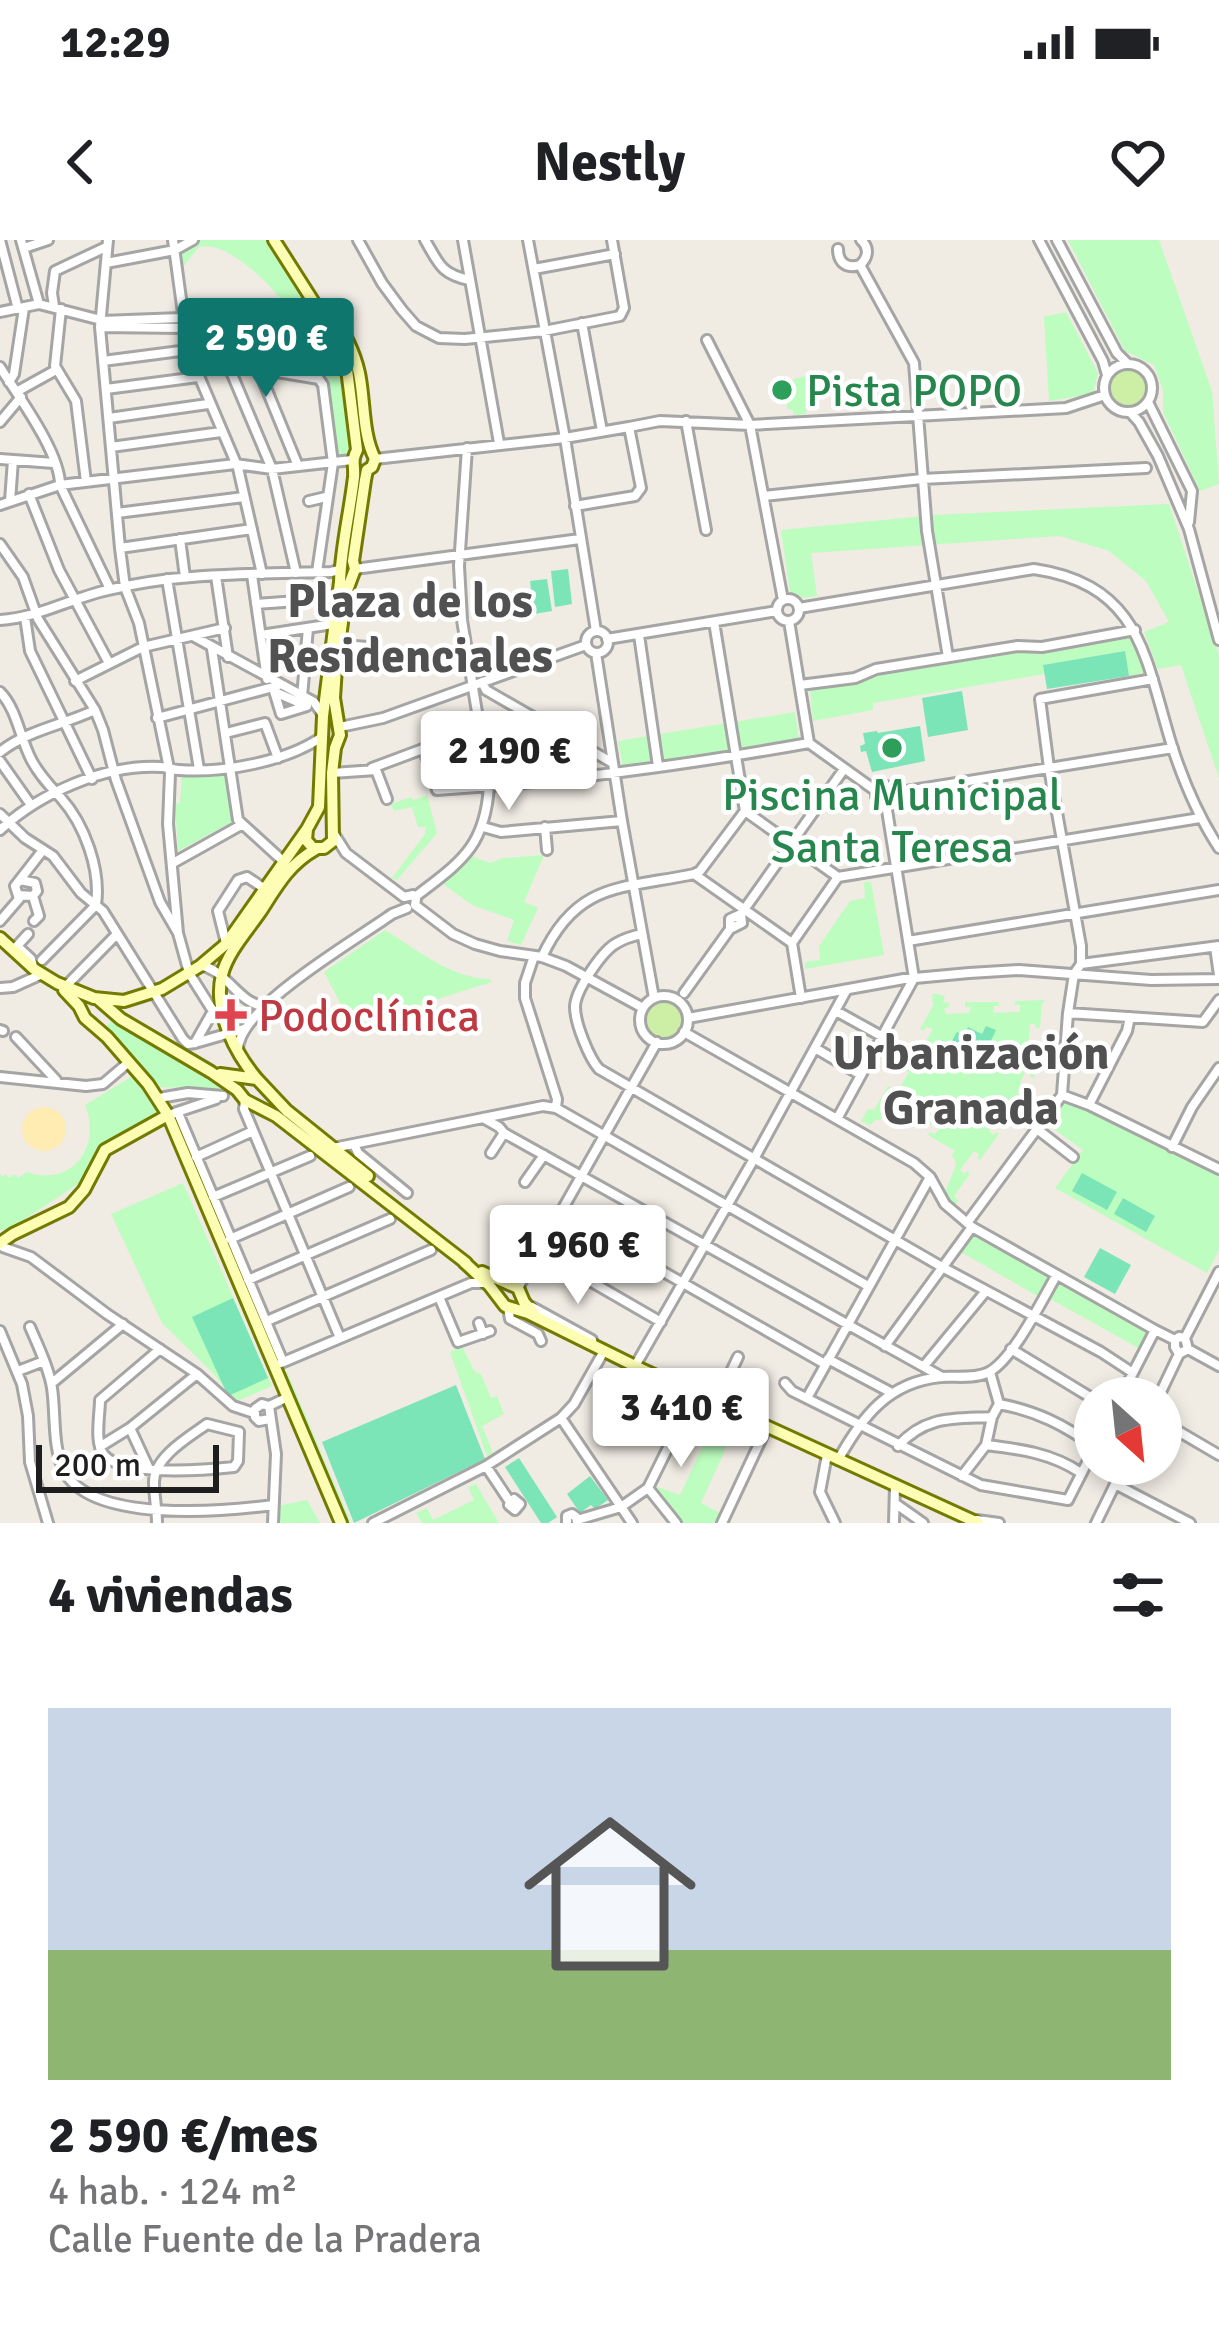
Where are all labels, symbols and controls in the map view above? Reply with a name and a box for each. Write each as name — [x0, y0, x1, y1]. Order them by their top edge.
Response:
text: 12:29 — [60, 15, 170, 70]
icon: back — [48, 129, 114, 195]
text: Nestly — [534, 129, 685, 196]
icon: heart — [1105, 129, 1171, 195]
pin: 2 590 € — [155, 298, 377, 400]
text: 2 590 € — [205, 313, 327, 361]
place label: Pista POPO — [806, 364, 1022, 419]
marker: Pista POPO — [769, 377, 795, 403]
district label: Plaza de los Residenciales — [267, 572, 553, 686]
pin: 2 190 € — [398, 711, 620, 813]
text: 2 190 € — [448, 726, 570, 774]
marker: Piscina Municipal Santa Teresa — [879, 735, 905, 761]
place label: Piscina Municipal Santa Teresa — [722, 768, 1062, 875]
place label: Podoclínica — [258, 989, 480, 1044]
marker: Podoclínica — [215, 999, 247, 1031]
district label: Urbanización Granada — [832, 1024, 1110, 1138]
pin: 1 960 € — [467, 1205, 689, 1307]
text: 1 960 € — [517, 1220, 639, 1268]
pin: 3 410 € — [570, 1368, 792, 1470]
north arrow — [1074, 1377, 1182, 1485]
map controls — [1074, 1377, 1182, 1485]
text: 3 410 € — [620, 1383, 742, 1431]
scale bar — [36, 1439, 219, 1492]
text: 200 m — [54, 1445, 141, 1486]
icon: filters — [1105, 1562, 1171, 1628]
text: 4 viviendas — [48, 1564, 293, 1627]
icon: home — [502, 1786, 718, 2002]
text: 2 590 €/mes — [48, 2104, 318, 2167]
text: 4 hab. · 124 m² — [48, 2167, 298, 2215]
text: Calle Fuente de la Pradera — [48, 2215, 482, 2263]

